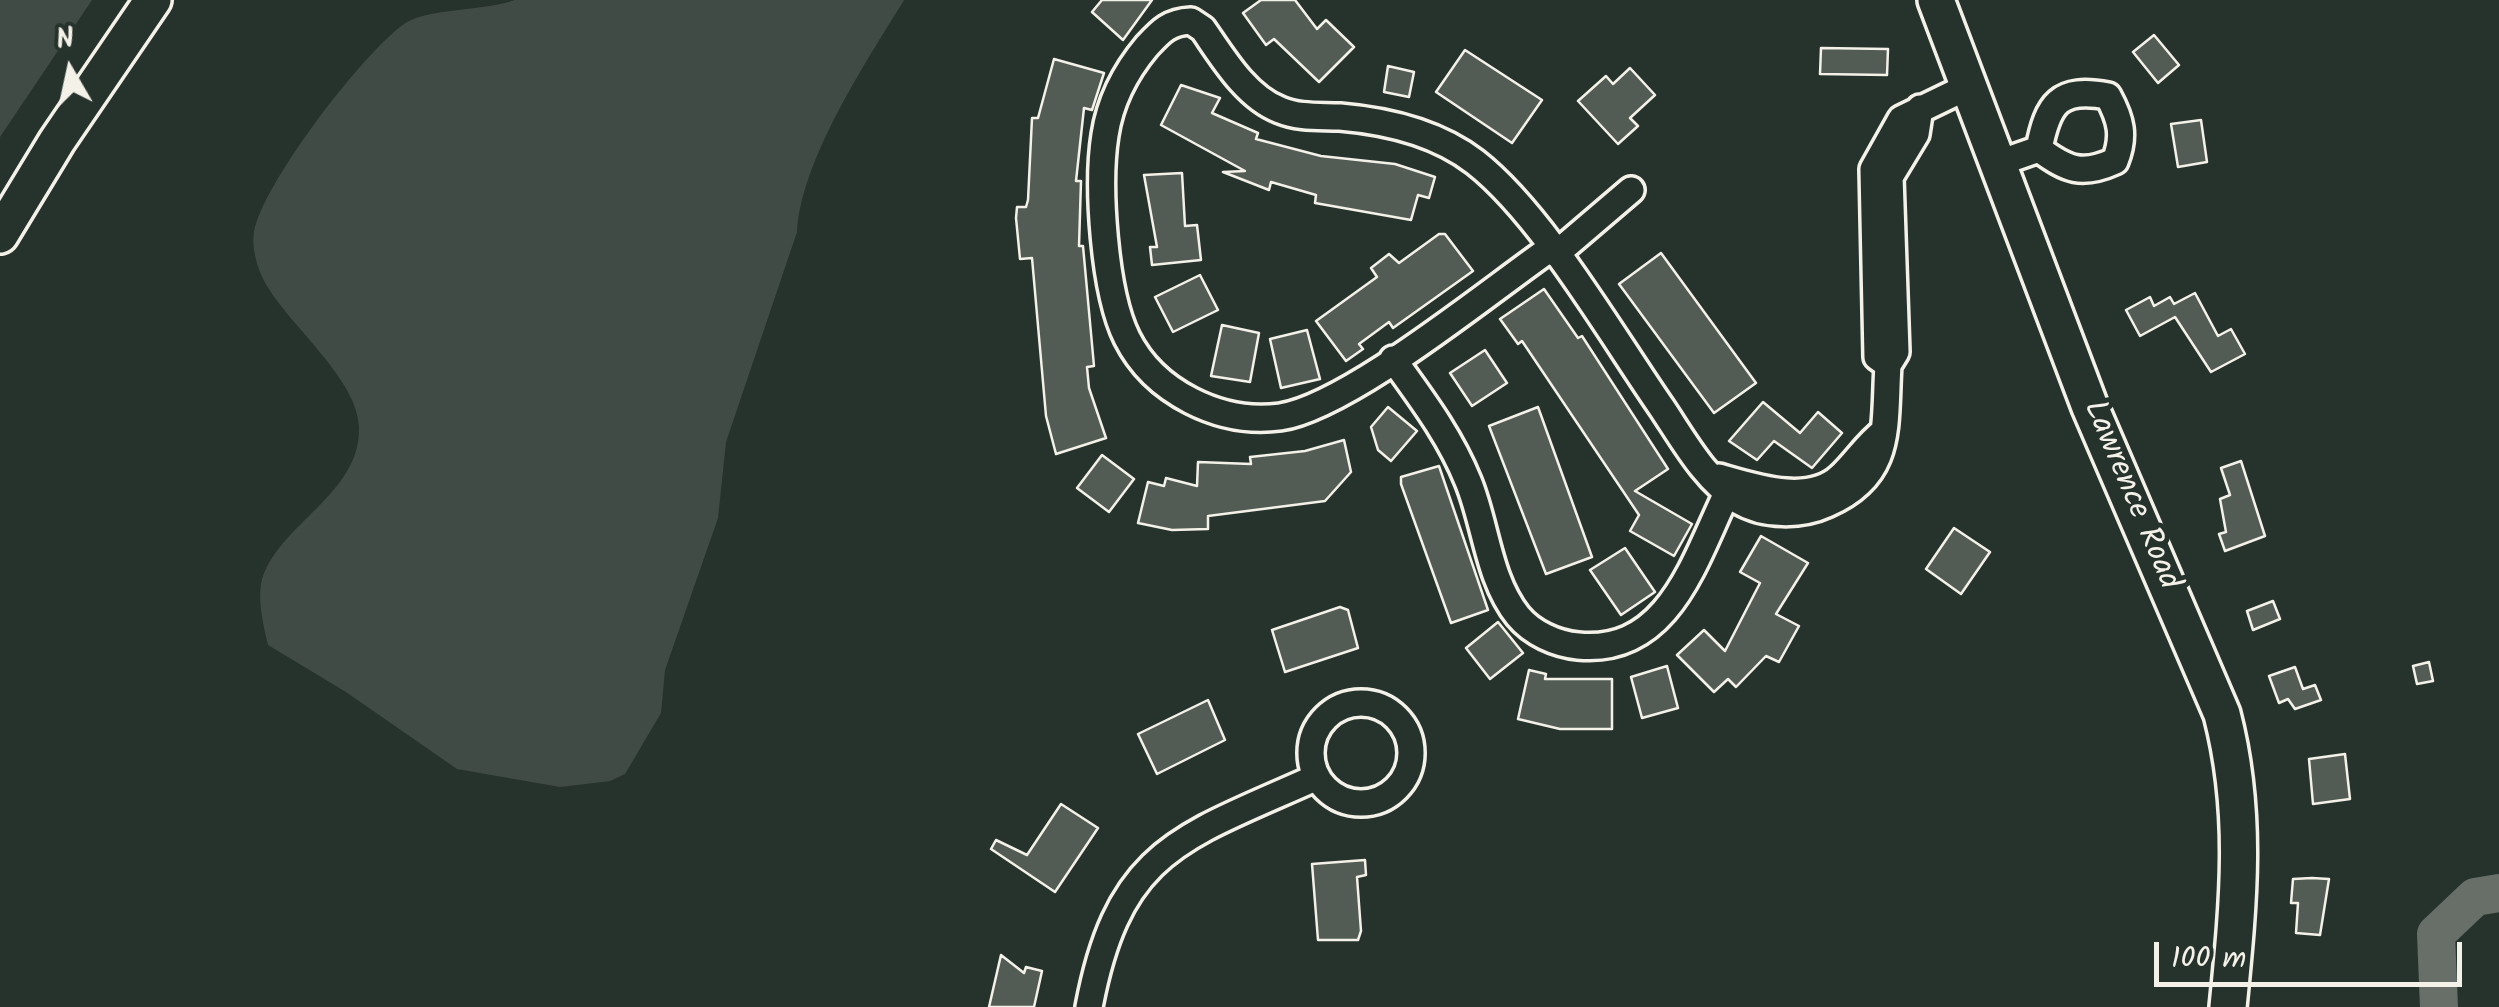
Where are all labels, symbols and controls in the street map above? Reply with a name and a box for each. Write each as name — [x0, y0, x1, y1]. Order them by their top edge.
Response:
text: N — [53, 16, 77, 63]
north arrow — [20, 20, 120, 120]
street label: Lawrence Road — [2072, 396, 2186, 596]
scale bar — [2159, 922, 2466, 984]
text: 100 m — [2171, 935, 2246, 983]

